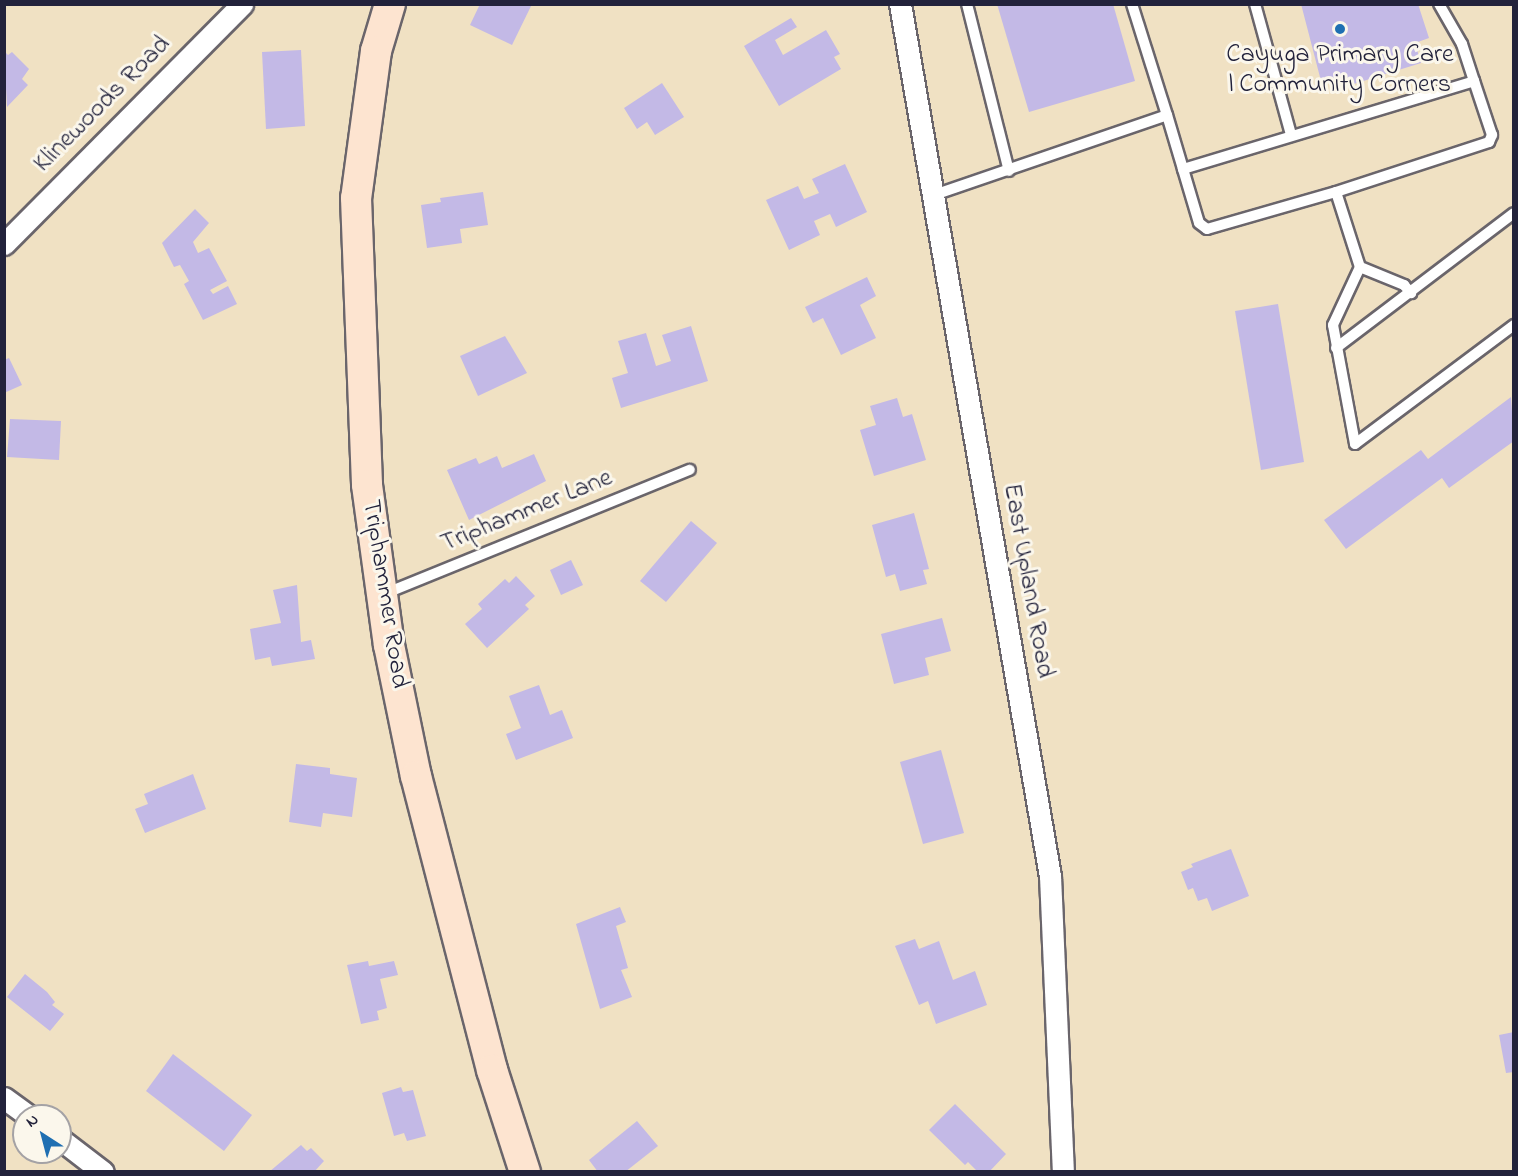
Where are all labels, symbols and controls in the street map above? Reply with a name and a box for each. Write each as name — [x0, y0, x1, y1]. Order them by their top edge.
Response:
marker: Cayuga Primary Care | Community Corners — [1331, 20, 1349, 38]
street label: Klinewoods Road — [28, 30, 178, 180]
place label: Cayuga Primary Care | Community Corners — [1226, 40, 1454, 101]
street label: Triphammer Lane — [437, 463, 617, 561]
street label: East Upland Road — [995, 481, 1059, 681]
street label: Triphammer Road — [354, 497, 414, 691]
north arrow — [12, 1104, 72, 1164]
text: N — [21, 1108, 44, 1134]

